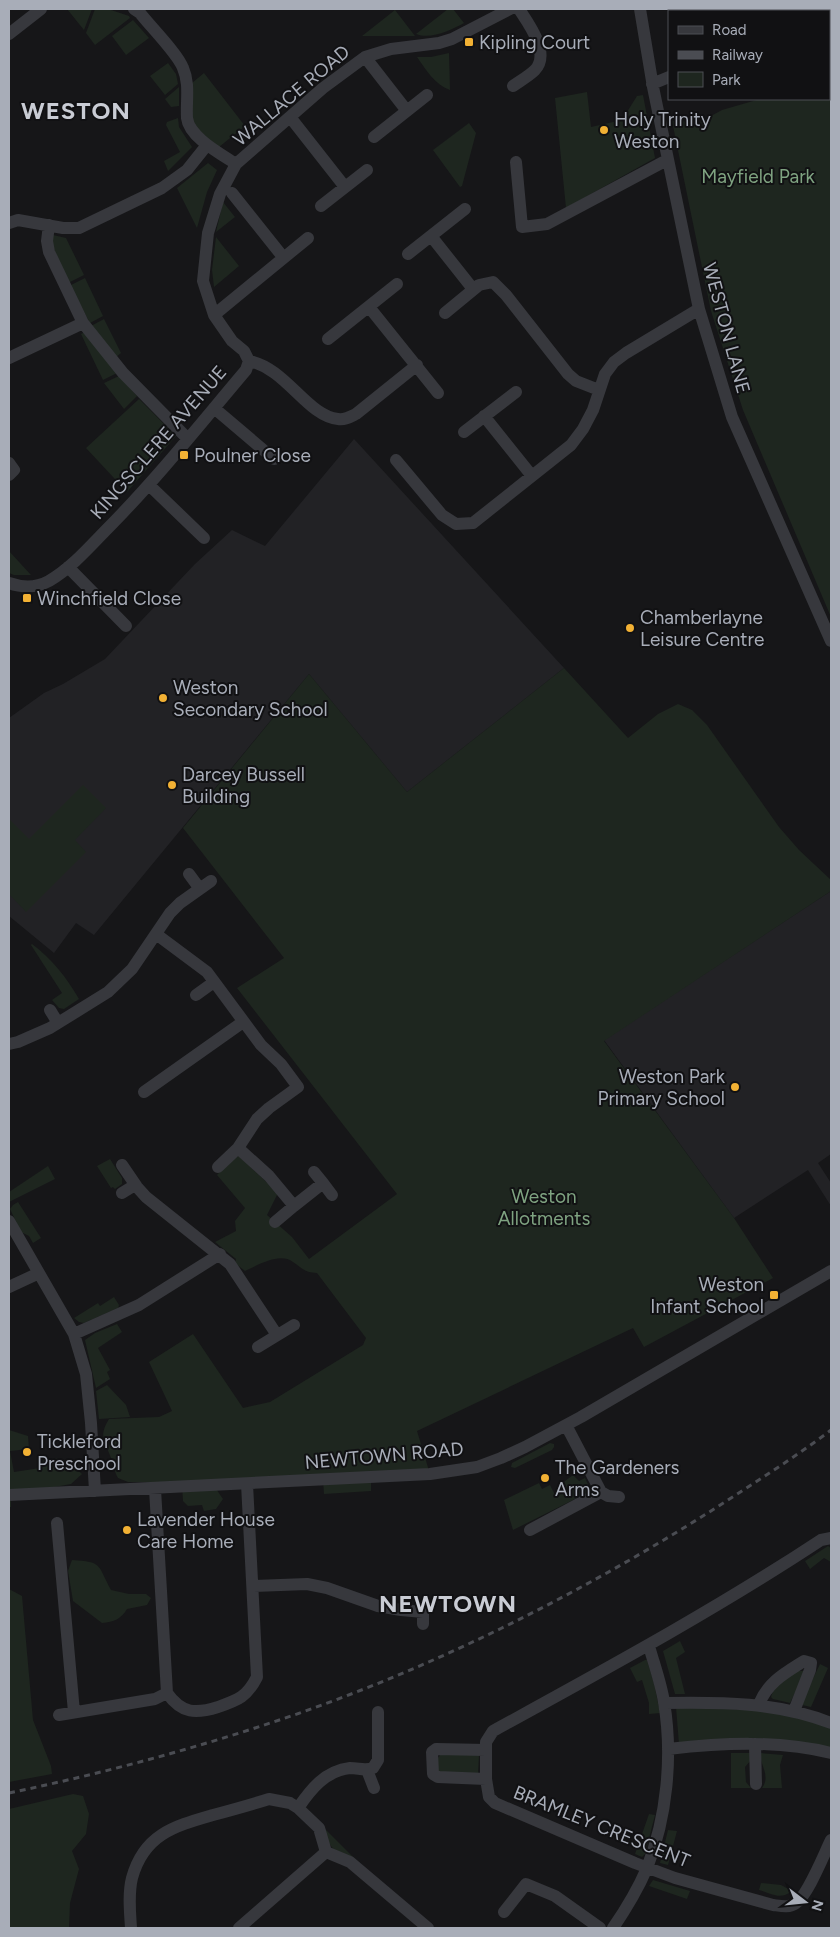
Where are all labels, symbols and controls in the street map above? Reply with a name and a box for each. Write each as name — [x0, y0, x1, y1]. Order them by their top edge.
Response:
legend — [668, 10, 830, 100]
text: Road — [712, 21, 747, 39]
place label: Kipling Court — [479, 31, 590, 54]
marker: Kipling Court — [463, 36, 475, 48]
street label: WALLACE ROAD — [228, 40, 354, 151]
text: Railway — [712, 46, 763, 64]
text: Park — [712, 71, 741, 89]
district label: WESTON — [21, 96, 131, 125]
place label: Holy Trinity Weston — [614, 108, 711, 153]
marker: Holy Trinity Weston — [598, 124, 610, 136]
park label: Mayfield Park — [701, 165, 816, 188]
street label: WESTON LANE — [698, 260, 755, 396]
street label: KINGSCLERE AVENUE — [85, 361, 231, 524]
place label: Poulner Close — [194, 444, 311, 467]
marker: Poulner Close — [178, 449, 190, 461]
place label: Winchfield Close — [37, 587, 181, 610]
marker: Winchfield Close — [21, 592, 33, 604]
place label: Chamberlayne Leisure Centre — [640, 606, 764, 651]
marker: Chamberlayne Leisure Centre — [624, 622, 636, 634]
place label: Weston Secondary School — [173, 676, 328, 721]
marker: Weston Secondary School — [157, 692, 169, 704]
place label: Darcey Bussell Building — [182, 763, 305, 808]
marker: Darcey Bussell Building — [166, 779, 178, 791]
place label: Weston Park Primary School — [598, 1065, 726, 1110]
marker: Weston Park Primary School — [729, 1081, 741, 1093]
park label: Weston Allotments — [498, 1185, 590, 1230]
place label: Weston Infant School — [650, 1273, 764, 1318]
marker: Weston Infant School — [768, 1289, 780, 1301]
place label: Tickleford Preschool — [37, 1430, 121, 1475]
street label: NEWTOWN ROAD — [304, 1437, 464, 1474]
marker: Tickleford Preschool — [21, 1446, 33, 1458]
place label: The Gardeners Arms — [555, 1456, 680, 1501]
marker: The Gardeners Arms — [539, 1472, 551, 1484]
place label: Lavender House Care Home — [137, 1508, 275, 1553]
marker: Lavender House Care Home — [121, 1524, 133, 1536]
district label: NEWTOWN — [379, 1589, 517, 1618]
street label: BRAMLEY CRESCENT — [510, 1781, 694, 1873]
north arrow — [780, 1877, 830, 1927]
text: N — [807, 1898, 827, 1913]

